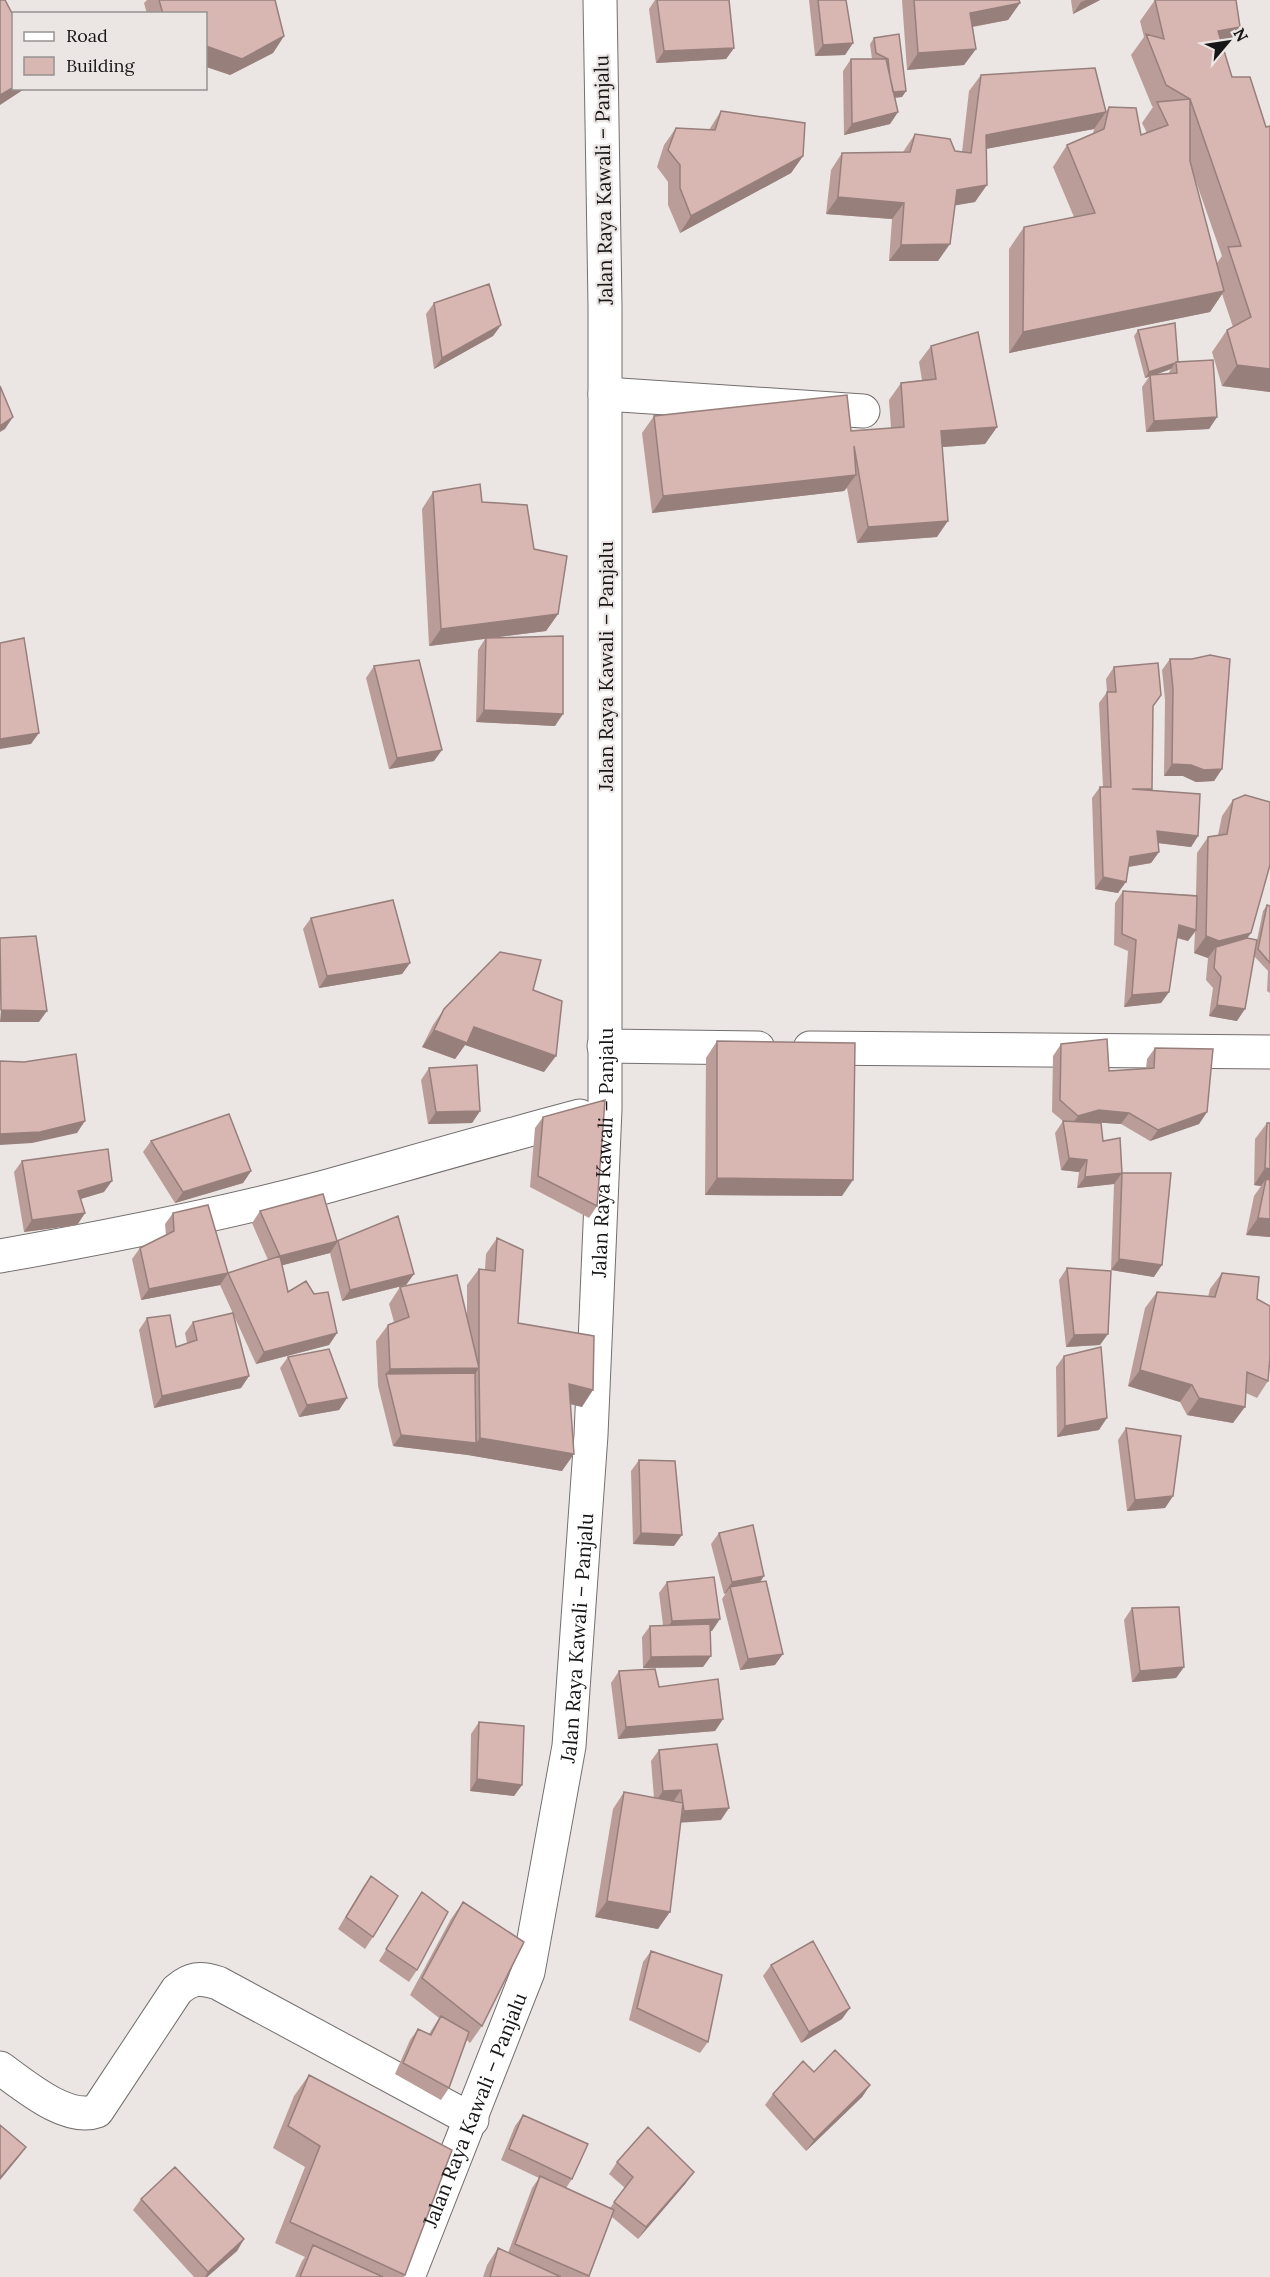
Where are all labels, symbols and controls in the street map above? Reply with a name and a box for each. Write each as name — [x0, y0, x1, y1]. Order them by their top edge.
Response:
legend — [12, 12, 207, 90]
north arrow — [1198, 12, 1258, 72]
text: Road — [66, 24, 108, 47]
text: N — [1229, 24, 1253, 45]
text: Building — [66, 54, 136, 77]
street label: Jalan Raya Kawali – Panjalu — [588, 55, 618, 306]
street label: Jalan Raya Kawali – Panjalu — [593, 541, 618, 792]
street label: Jalan Raya Kawali – Panjalu — [585, 1027, 618, 1279]
street label: Jalan Raya Kawali – Panjalu — [554, 1512, 598, 1765]
street label: Jalan Raya Kawali – Panjalu — [416, 1988, 531, 2231]

